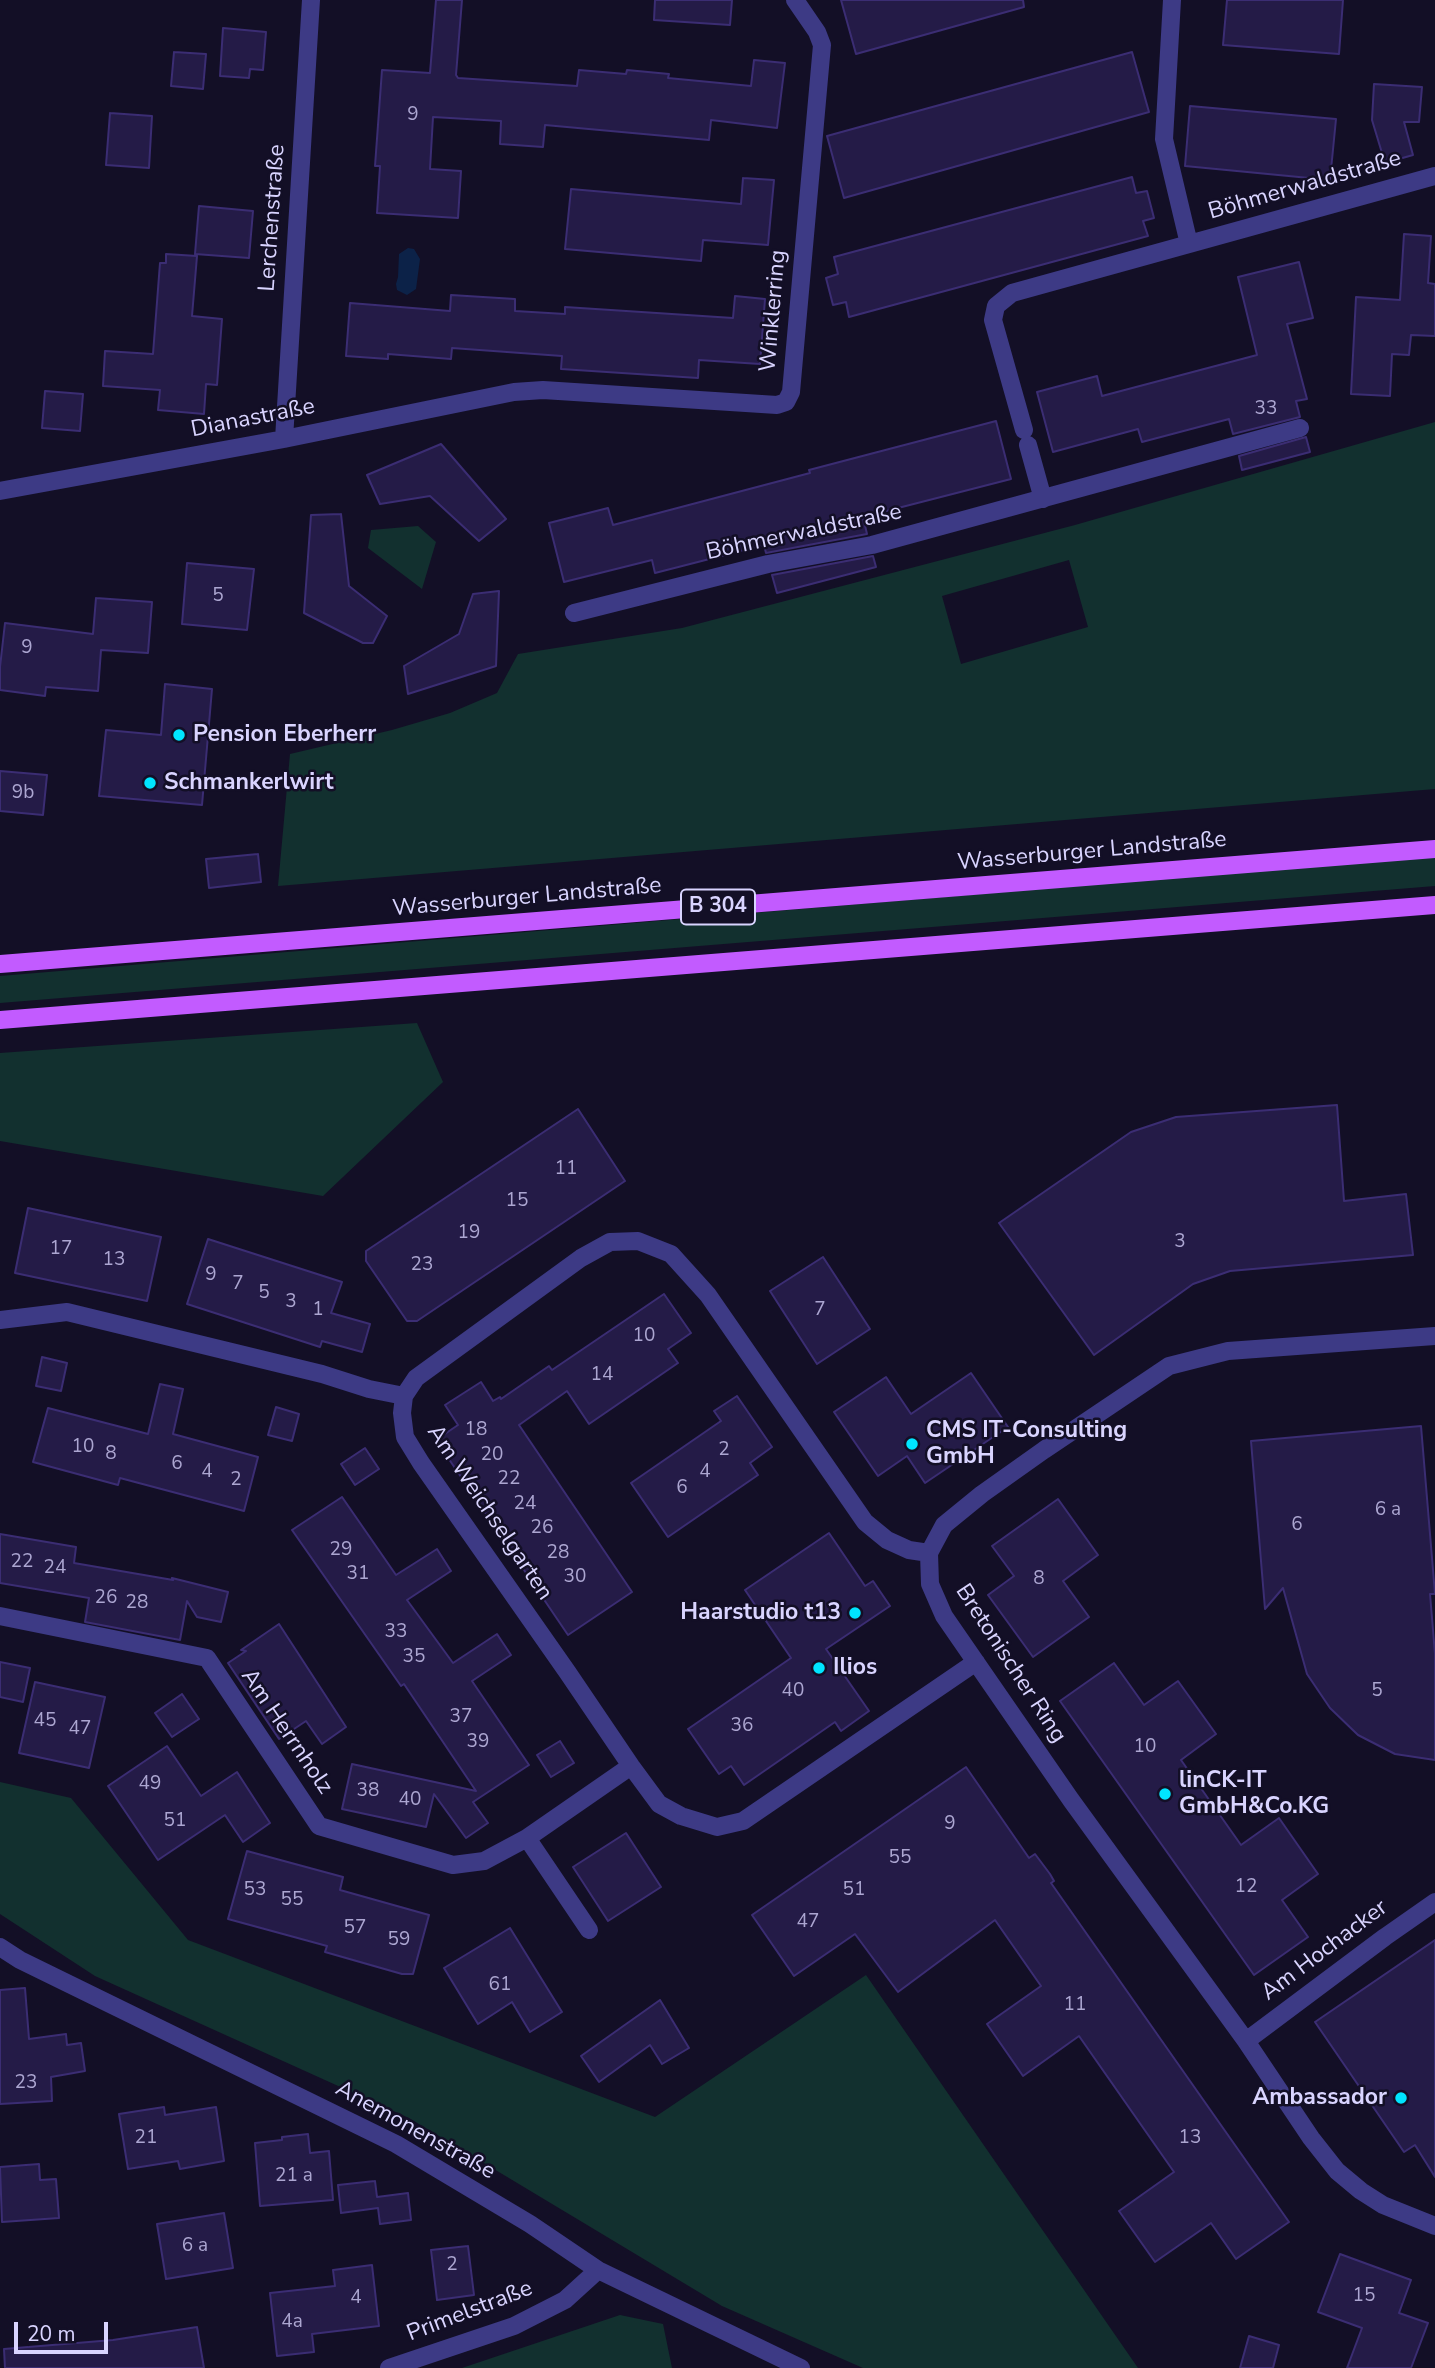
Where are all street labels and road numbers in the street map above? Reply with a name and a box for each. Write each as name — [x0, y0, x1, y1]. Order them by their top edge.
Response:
street label: Lerchenstraße — [254, 144, 292, 292]
street label: Böhmerwaldstraße — [1205, 145, 1405, 227]
street label: Winklerring — [755, 249, 793, 373]
street label: Dianastraße — [189, 393, 317, 445]
street label: Böhmerwaldstraße — [704, 499, 904, 567]
street label: Wasserburger Landstraße — [956, 826, 1228, 878]
street label: Wasserburger Landstraße — [391, 872, 663, 924]
road number: B 304 — [681, 890, 755, 925]
street label: Am Weichselgarten — [420, 1420, 558, 1606]
street label: Bretonischer Ring — [948, 1580, 1072, 1748]
street label: Am Herrnholz — [234, 1664, 338, 1800]
street label: Am Hochacker — [1256, 1895, 1394, 2007]
street label: Anemonenstraße — [330, 2076, 500, 2186]
street label: Primelstraße — [403, 2275, 537, 2349]

